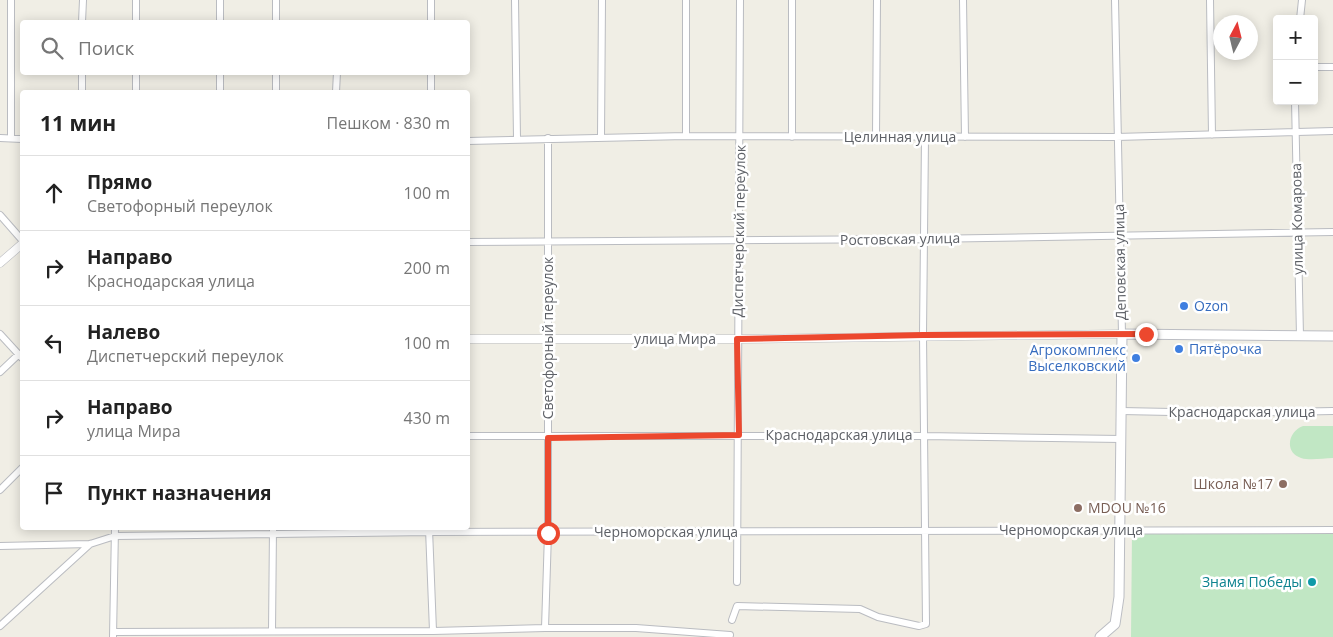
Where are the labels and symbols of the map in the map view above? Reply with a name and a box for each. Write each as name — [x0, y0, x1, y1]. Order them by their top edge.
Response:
north arrow — [1213, 15, 1258, 60]
street label: Целинная улица — [844, 127, 956, 146]
street label: Диспетчерский переулок — [727, 144, 750, 317]
street label: улица Комарова — [1286, 163, 1307, 275]
street label: Деповская улица — [1109, 204, 1130, 320]
street label: Ростовская улица — [840, 228, 960, 249]
street label: Светофорный переулок — [538, 256, 557, 419]
place label: Ozon — [1194, 296, 1228, 315]
marker: Ozon — [1178, 300, 1190, 312]
route end — [1135, 323, 1158, 346]
street label: улица Мира — [634, 329, 716, 348]
place label: Пятёрочка — [1189, 339, 1262, 358]
place label: Агрокомплекс Выселковский — [1028, 340, 1126, 375]
marker: Пятёрочка — [1173, 343, 1185, 355]
marker: Агрокомплекс Выселковский — [1130, 352, 1142, 364]
street label: Краснодарская улица — [1169, 402, 1315, 421]
street label: Краснодарская улица — [766, 425, 912, 444]
place label: Школа №17 — [1193, 474, 1273, 493]
marker: Школа №17 — [1277, 478, 1289, 490]
place label: MDOU №16 — [1088, 498, 1166, 517]
marker: MDOU №16 — [1072, 502, 1084, 514]
street label: Черноморская улица — [999, 520, 1143, 539]
route start — [537, 522, 560, 545]
street label: Черноморская улица — [594, 522, 738, 541]
place label: Знамя Победы — [1202, 572, 1302, 591]
marker: Знамя Победы — [1306, 576, 1318, 588]

